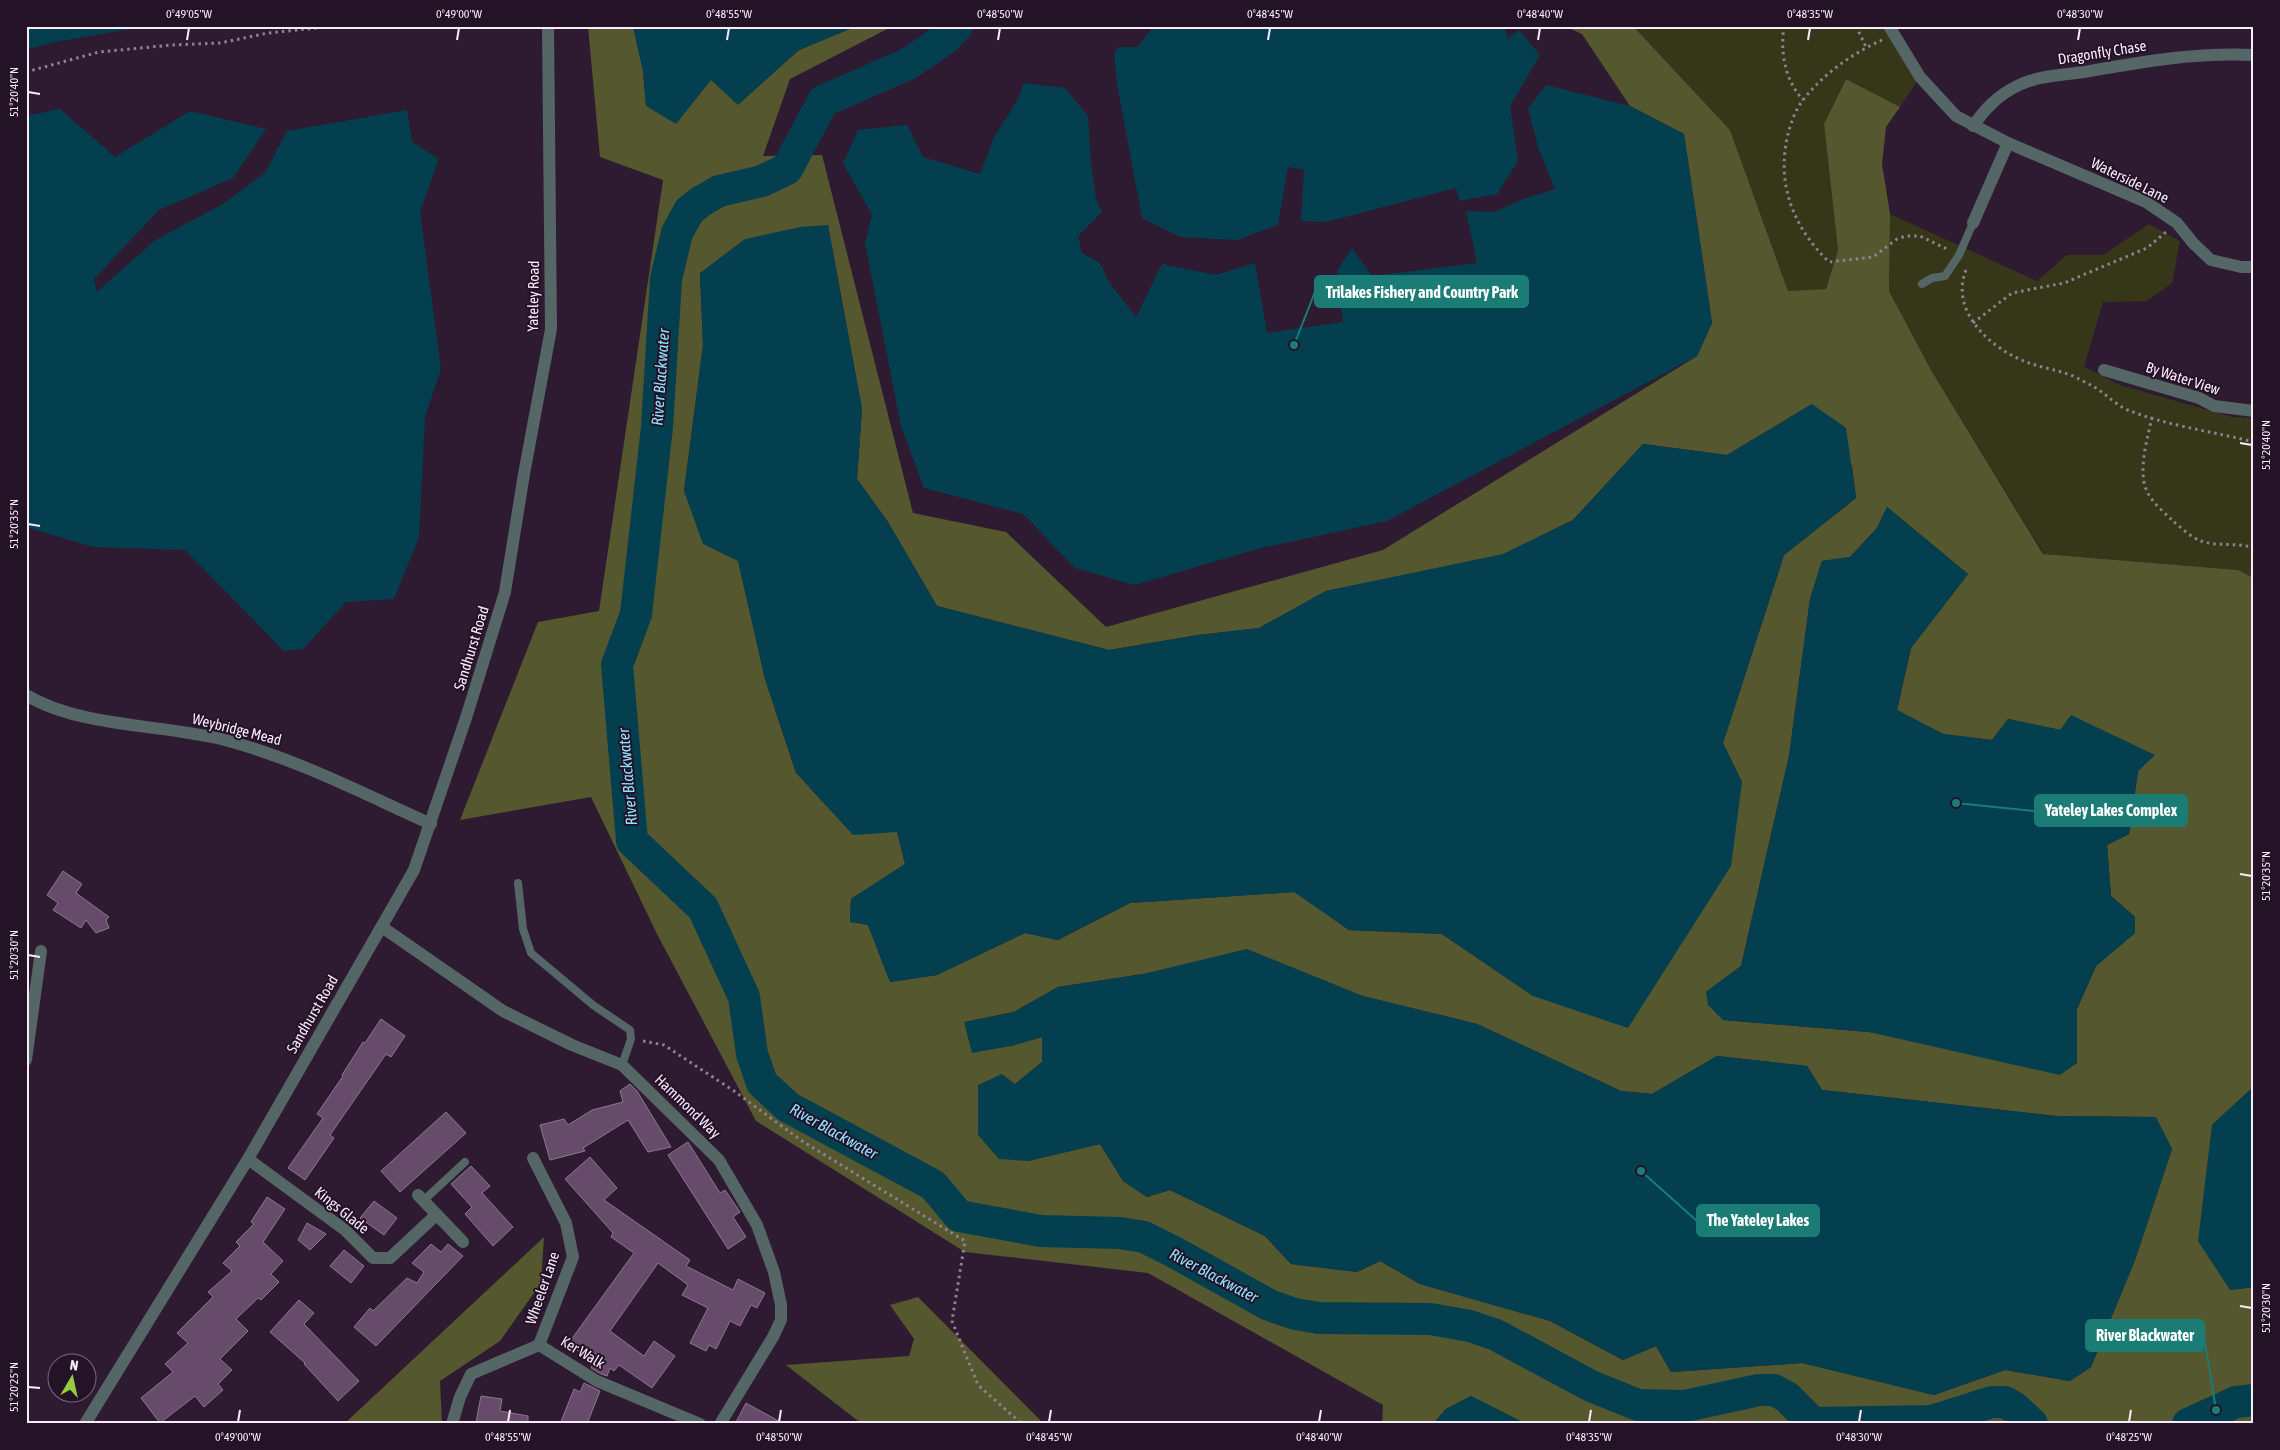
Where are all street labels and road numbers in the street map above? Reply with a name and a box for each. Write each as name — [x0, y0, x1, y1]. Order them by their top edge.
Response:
street label: Dragonfly Chase — [2057, 37, 2148, 67]
street label: Waterside Lane — [2088, 154, 2172, 206]
street label: Yateley Road — [524, 260, 542, 332]
street label: By Water View — [2144, 358, 2222, 398]
street label: Sandhurst Road — [450, 604, 492, 692]
street label: Weybridge Mead — [191, 710, 283, 748]
street label: Sandhurst Road — [283, 972, 341, 1056]
street label: Hammond Way — [652, 1071, 724, 1141]
street label: Kings Glade — [312, 1183, 373, 1237]
street label: Wheeler Lane — [522, 1249, 562, 1327]
street label: Ker Walk — [558, 1332, 608, 1372]

